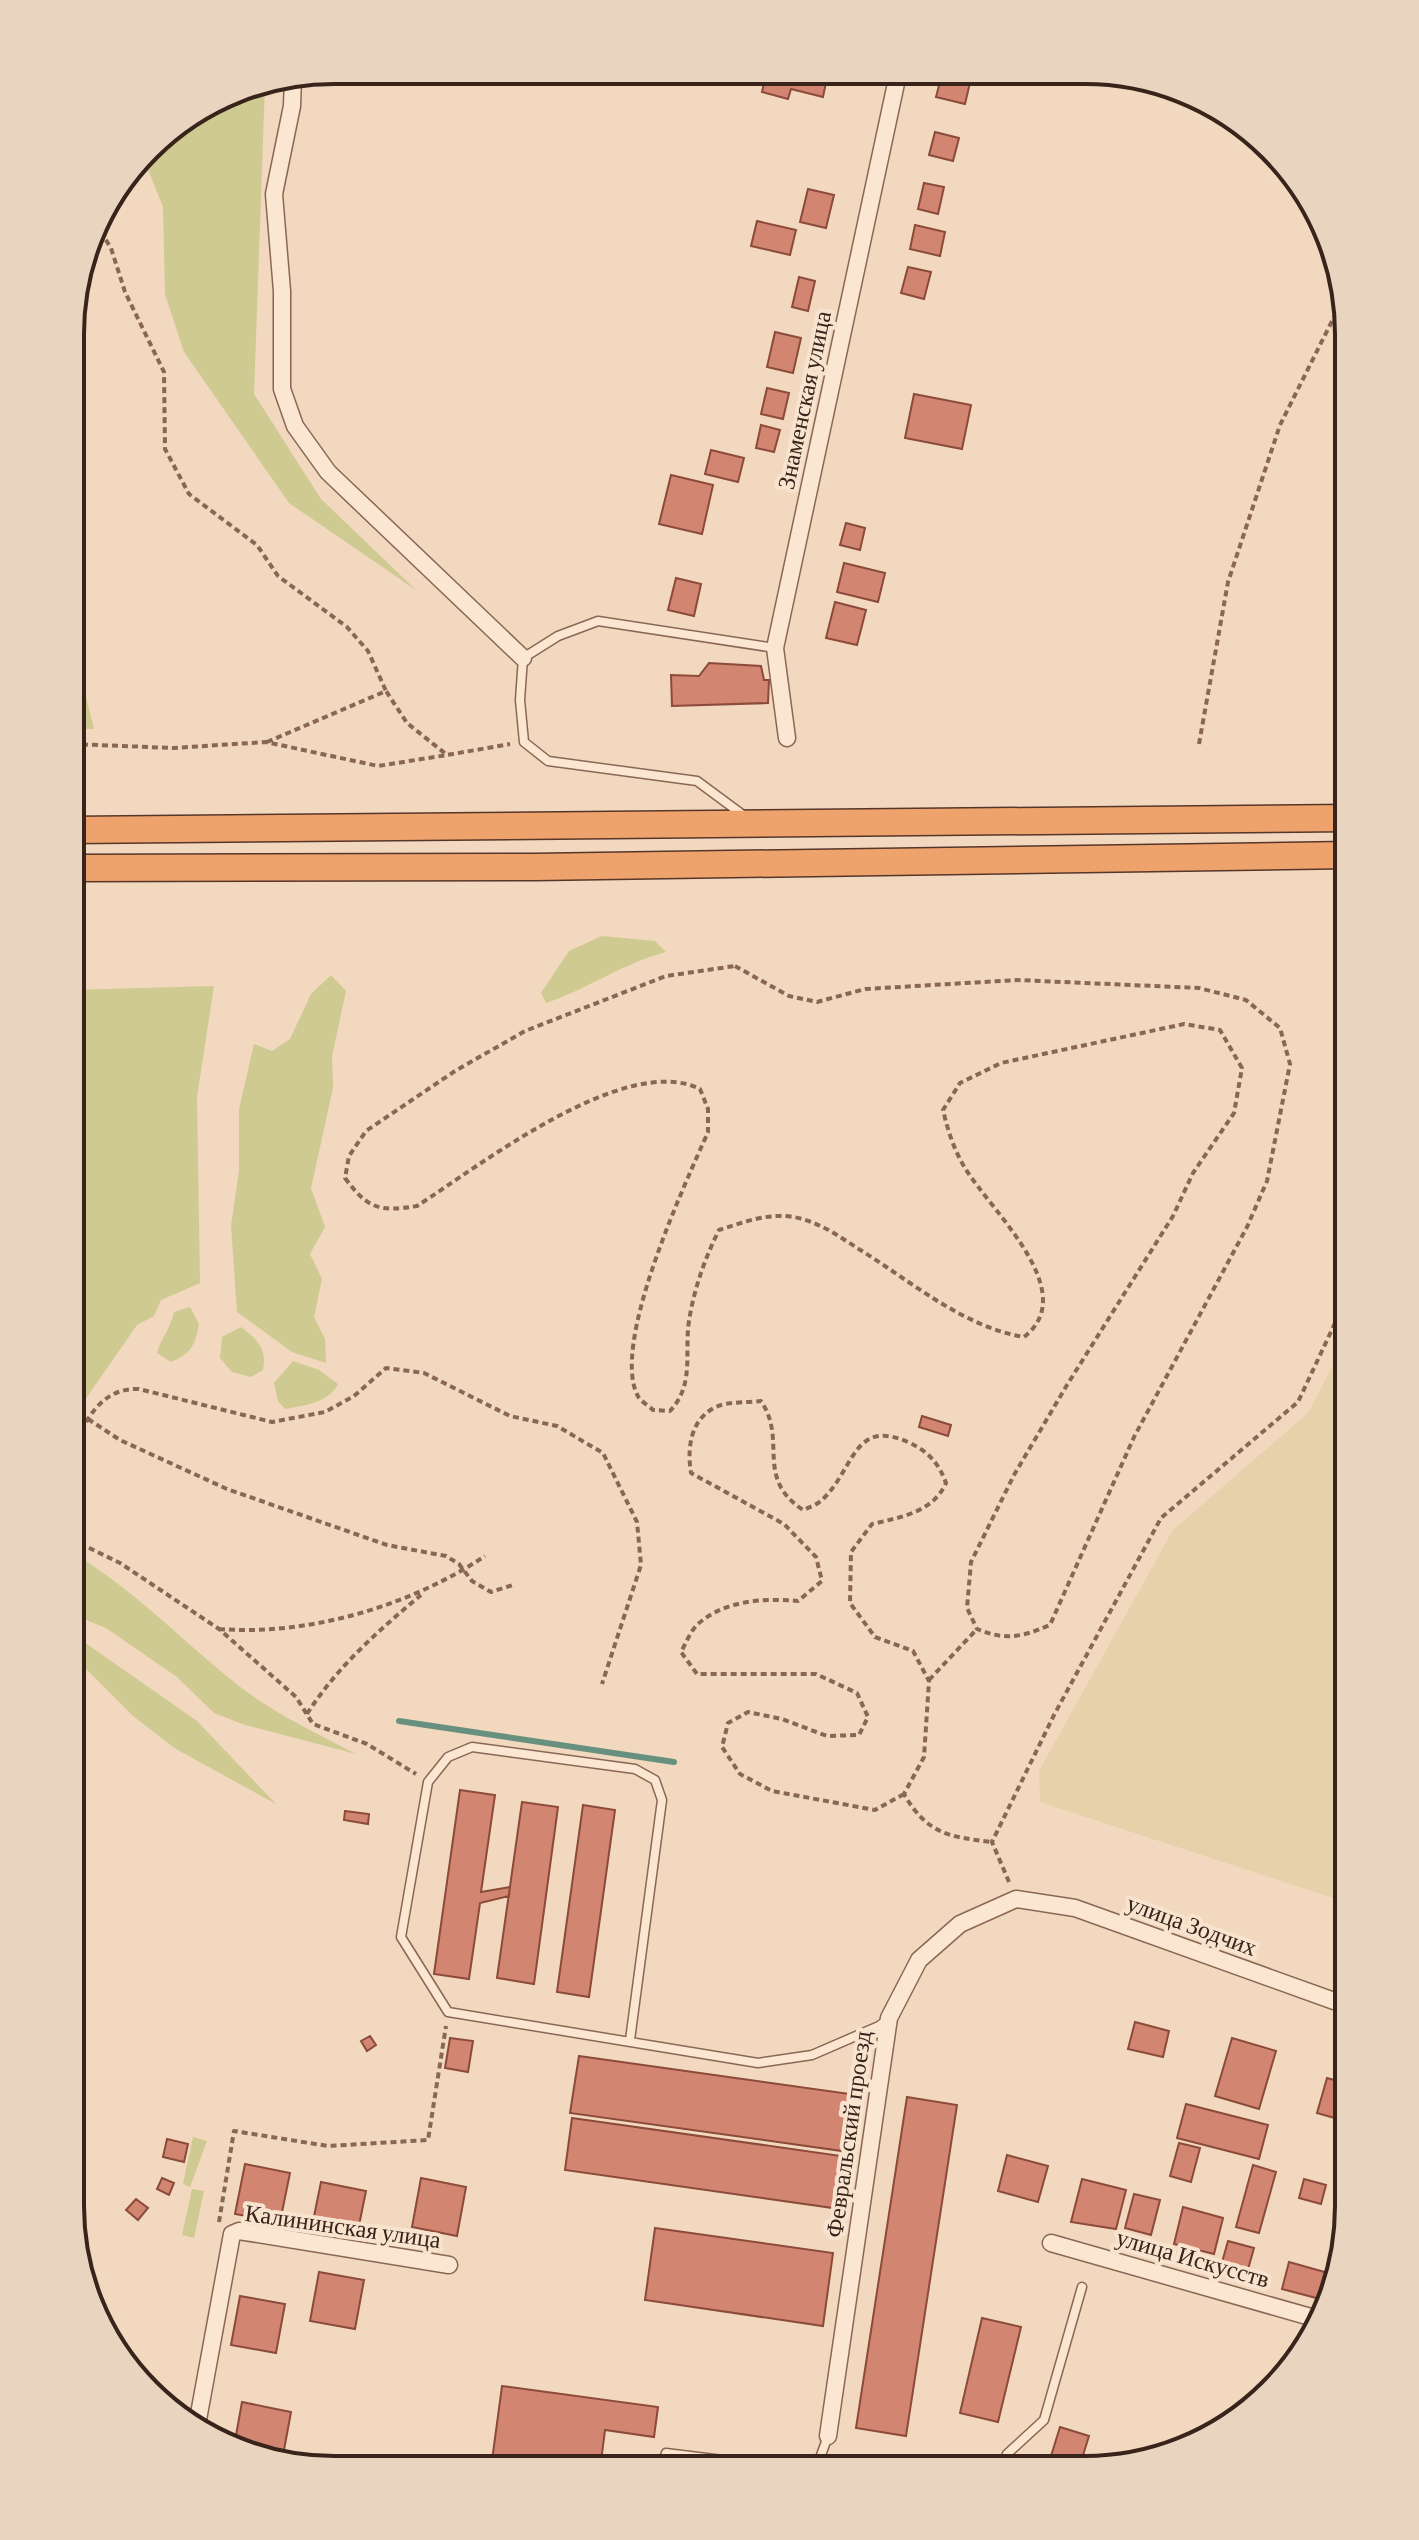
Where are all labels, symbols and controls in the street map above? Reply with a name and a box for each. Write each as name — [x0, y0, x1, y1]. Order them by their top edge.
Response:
street label: Знаменская улица — [772, 308, 836, 492]
street label: улица Зодчих — [1123, 1889, 1261, 1961]
street label: Февральский проезд — [820, 2029, 876, 2239]
street label: Калининская улица — [243, 2199, 443, 2253]
street label: улица Искусств — [1113, 2223, 1273, 2293]

